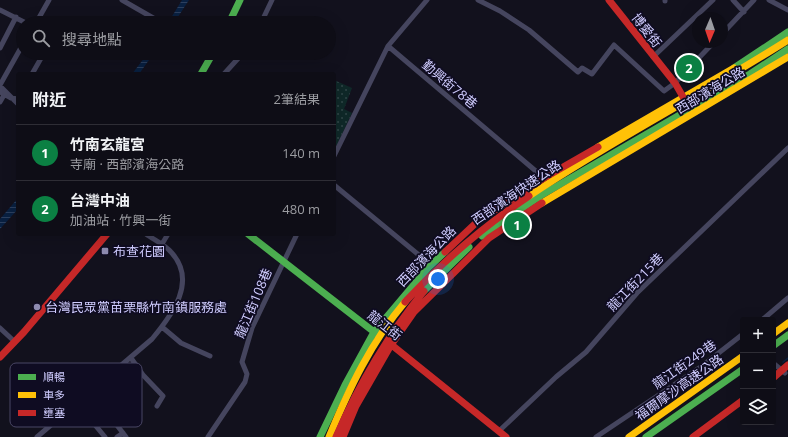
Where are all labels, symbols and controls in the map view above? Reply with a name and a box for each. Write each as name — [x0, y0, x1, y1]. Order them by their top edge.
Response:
street label: 博愛街 — [628, 9, 666, 51]
north arrow — [692, 12, 728, 48]
search box — [16, 16, 336, 60]
icon: search — [30, 27, 52, 49]
text: 搜尋地點 — [62, 29, 122, 49]
pin: 2 — [676, 53, 702, 83]
street label: 勤興街78巷 — [419, 56, 481, 112]
street label: 西部濱海公路 — [672, 62, 748, 118]
text: 附近 — [32, 88, 66, 111]
text: 2筆結果 — [274, 90, 320, 108]
text: 竹南玄龍宮 — [70, 134, 145, 154]
text: 1 — [41, 144, 49, 162]
text: 140 m — [282, 144, 320, 162]
text: 寺廟 · 西部濱海公路 — [70, 155, 184, 173]
street label: 西部濱海快速公路 — [468, 155, 564, 229]
text: 台灣中油 — [70, 190, 130, 210]
text: 2 — [41, 200, 49, 218]
text: 480 m — [282, 200, 320, 218]
pin: 1 — [504, 210, 530, 240]
text: 加油站 · 竹興一街 — [70, 211, 171, 229]
street label: 西部濱海公路 — [392, 222, 460, 290]
place label: 布查花園 — [113, 242, 165, 260]
marker: 布查花園 — [100, 246, 110, 256]
street label: 龍江街215巷 — [603, 249, 667, 315]
street label: 龍江街108巷 — [230, 265, 276, 341]
your location — [428, 269, 448, 289]
place label: 台灣民眾黨苗栗縣竹南鎮服務處 — [45, 298, 227, 316]
marker: 台灣民眾黨苗栗縣竹南鎮服務處 — [32, 302, 42, 312]
street label: 龍江街 — [364, 306, 406, 344]
map controls — [740, 317, 776, 425]
button: + — [740, 317, 776, 353]
street label: 龍江街249巷 — [648, 335, 720, 393]
street label: 福爾摩沙高速公路 — [631, 350, 727, 424]
button: − — [740, 353, 776, 389]
legend — [10, 363, 142, 427]
text: 順暢 — [43, 369, 65, 384]
text: 車多 — [43, 387, 65, 402]
button: layers — [740, 389, 776, 425]
text: 壅塞 — [43, 405, 65, 420]

